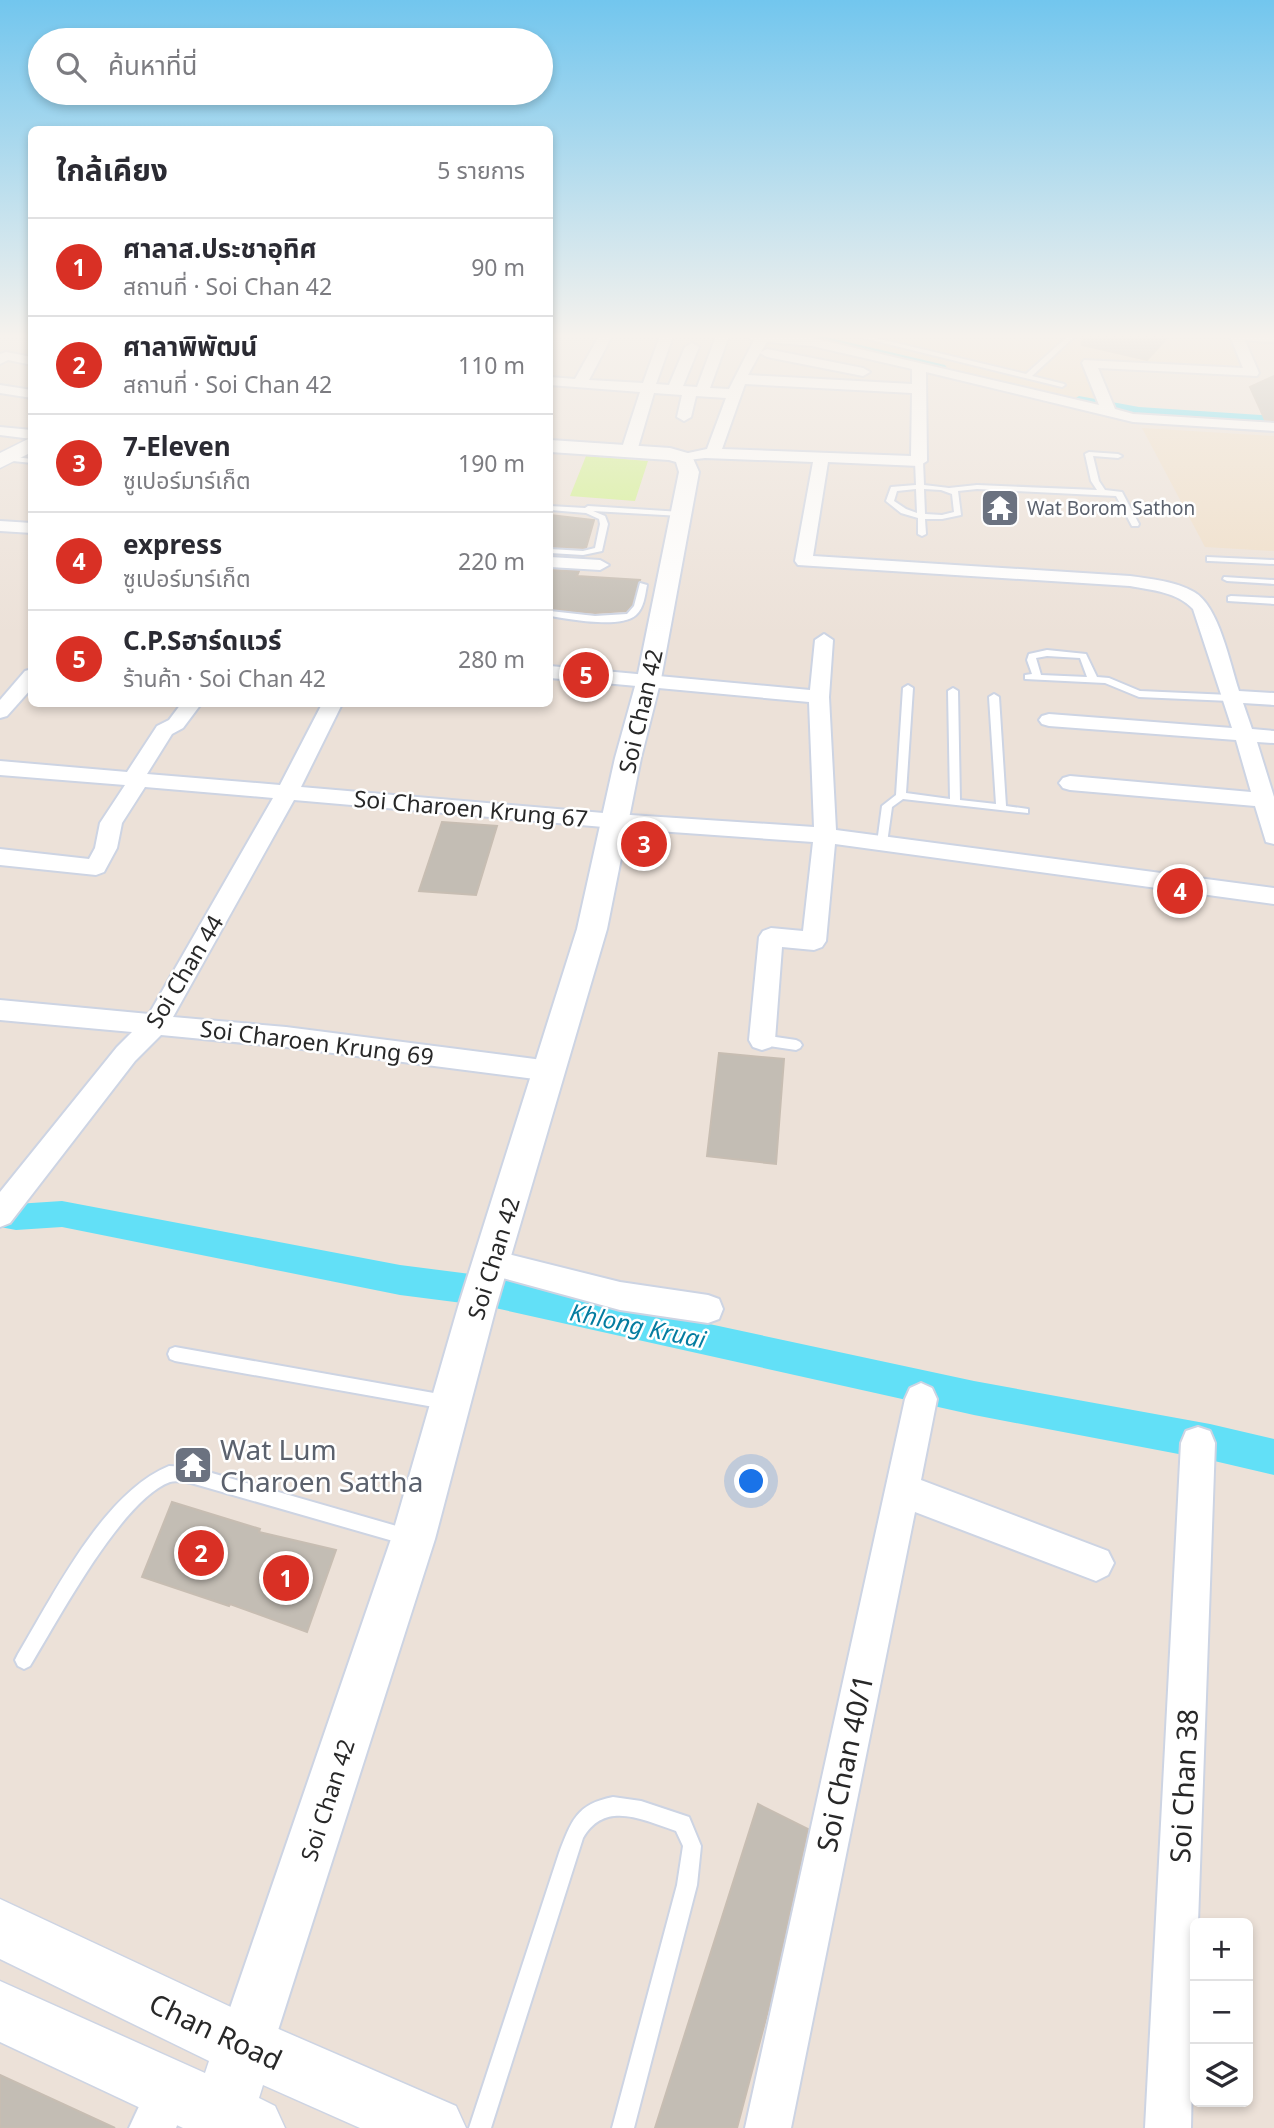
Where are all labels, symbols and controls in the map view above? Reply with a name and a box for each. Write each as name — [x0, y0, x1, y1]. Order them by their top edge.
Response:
search box — [28, 28, 553, 105]
text: ค้นหาที่นี่ — [108, 47, 198, 83]
icon: search — [52, 48, 90, 86]
text: ใกล้เคียง — [56, 149, 168, 190]
text: 5 รายการ — [437, 154, 525, 186]
text: ศาลาส.ประชาอุทิศ — [123, 230, 317, 266]
text: 1 — [72, 251, 86, 283]
text: 90 m — [471, 251, 525, 283]
text: สถานที่ · Soi Chan 42 — [123, 270, 332, 302]
text: ศาลาพิพัฒน์ — [123, 328, 257, 364]
text: 2 — [72, 349, 86, 381]
text: 110 m — [458, 349, 525, 381]
text: สถานที่ · Soi Chan 42 — [123, 368, 332, 400]
text: 7-Eleven — [123, 428, 231, 464]
text: 3 — [72, 447, 86, 479]
text: 190 m — [458, 447, 525, 479]
text: ซูเปอร์มาร์เก็ต — [123, 464, 251, 496]
temple icon: Wat Borom Sathon — [979, 487, 1021, 529]
place label: Wat Borom Sathon — [1027, 495, 1195, 521]
text: express — [123, 526, 222, 562]
text: 4 — [72, 545, 86, 577]
text: 220 m — [458, 545, 525, 577]
text: ซูเปอร์มาร์เก็ต — [123, 562, 251, 594]
text: C.P.Sฮาร์ดแวร์ — [123, 622, 282, 658]
text: 5 — [72, 643, 86, 675]
text: 280 m — [458, 643, 525, 675]
street label: Soi Chan 42 — [610, 646, 670, 776]
pin: 5 — [563, 649, 609, 701]
text: ร้านค้า · Soi Chan 42 — [123, 662, 326, 694]
street label: Soi Charoen Krung 67 — [353, 782, 589, 834]
pin: 3 — [621, 818, 667, 870]
pin: 4 — [1157, 865, 1203, 917]
street label: Soi Chan 44 — [138, 908, 230, 1034]
street label: Soi Charoen Krung 69 — [199, 1012, 435, 1072]
street label: Soi Chan 42 — [459, 1193, 527, 1323]
water label: Khlong Kruai — [567, 1295, 710, 1356]
place label: Wat Lum Charoen Sattha — [220, 1430, 423, 1500]
temple icon: Wat Lum Charoen Sattha — [172, 1444, 214, 1486]
your location — [734, 1464, 768, 1498]
pin: 2 — [178, 1527, 224, 1579]
pin: 1 — [263, 1552, 309, 1604]
street label: Soi Chan 40/1 — [807, 1671, 881, 1855]
street label: Soi Chan 38 — [1160, 1708, 1206, 1864]
street label: Soi Chan 42 — [292, 1735, 362, 1865]
map controls — [1190, 1918, 1253, 2107]
button: + — [1190, 1918, 1253, 1981]
button: − — [1190, 1981, 1253, 2044]
street label: Chan Road — [143, 1984, 289, 2078]
button: layers — [1190, 2044, 1253, 2107]

